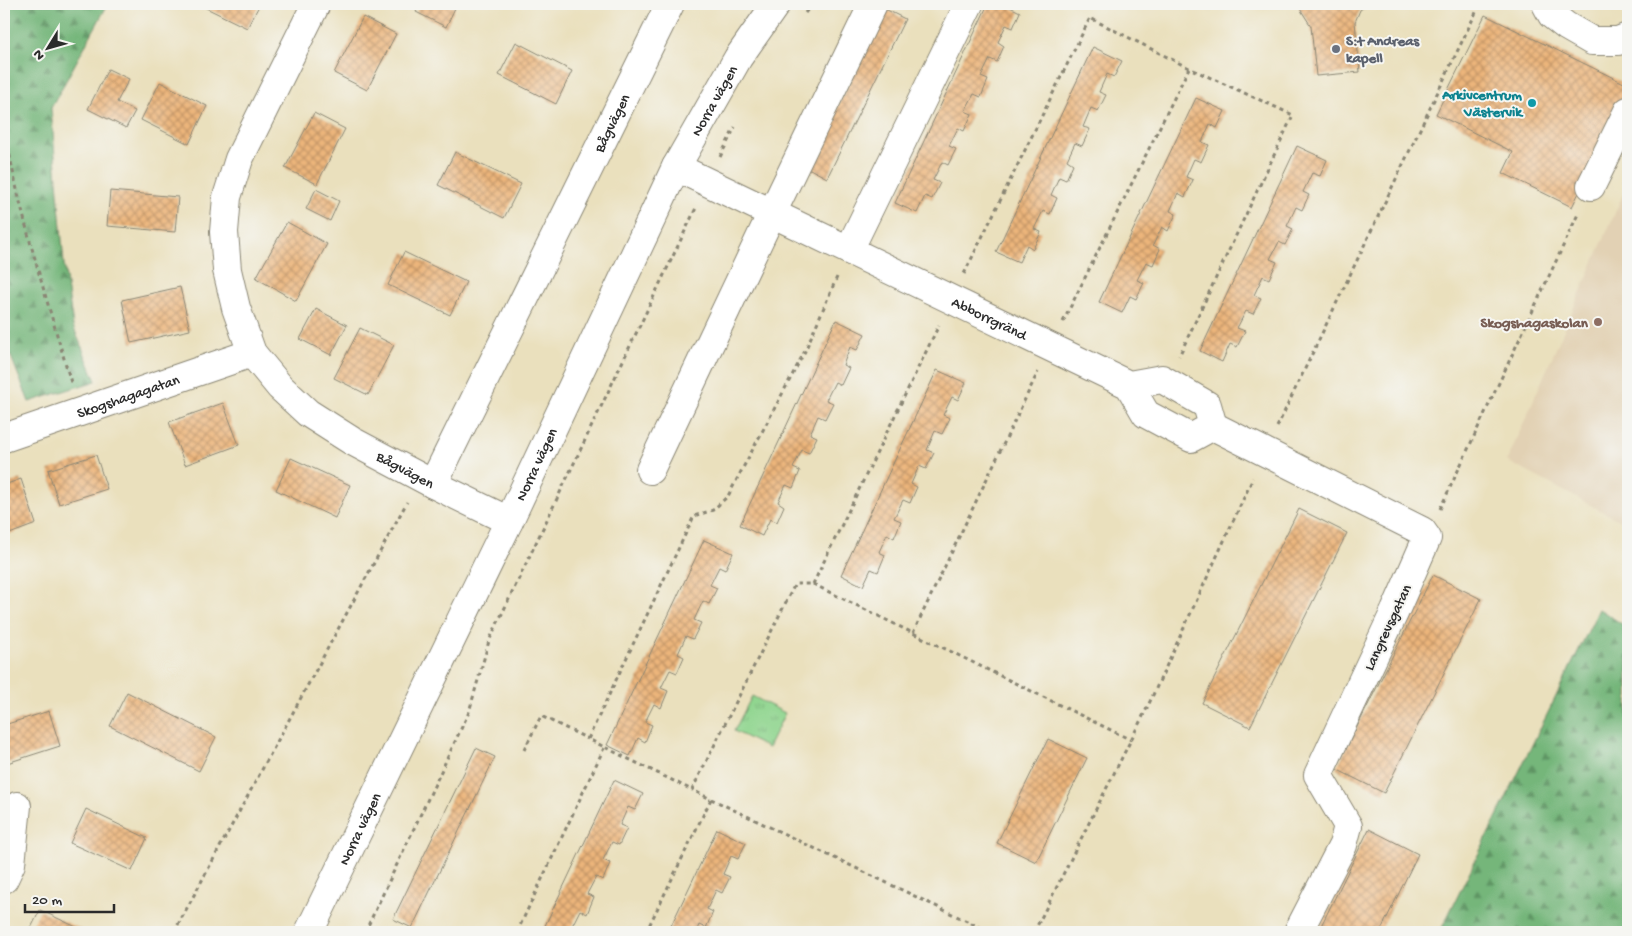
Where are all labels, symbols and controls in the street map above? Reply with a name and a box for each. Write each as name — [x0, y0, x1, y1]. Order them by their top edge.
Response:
north arrow — [22, 22, 72, 72]
place label: S:t Andreas kapell — [1346, 33, 1420, 68]
marker: S:t Andreas kapell — [1330, 43, 1342, 55]
text: N — [30, 46, 49, 63]
street label: Norra vägen — [688, 63, 743, 140]
place label: Arkivcentrum Västervik — [1441, 87, 1524, 122]
street label: Bågvägen — [591, 91, 635, 157]
marker: Arkivcentrum Västervik — [1526, 97, 1538, 109]
street label: Abborrgränd — [948, 294, 1030, 346]
place label: Skogshagaskolan — [1481, 315, 1589, 333]
marker: Skogshagaskolan — [1592, 316, 1604, 328]
street label: Skogshagagatan — [75, 372, 182, 423]
street label: Norra vägen — [513, 426, 563, 504]
street label: Bågvägen — [372, 448, 437, 494]
street label: Langrevsgatan — [1361, 582, 1417, 674]
street label: Norra vägen — [336, 790, 386, 869]
scale bar — [25, 881, 114, 913]
text: 20 m — [32, 892, 62, 910]

